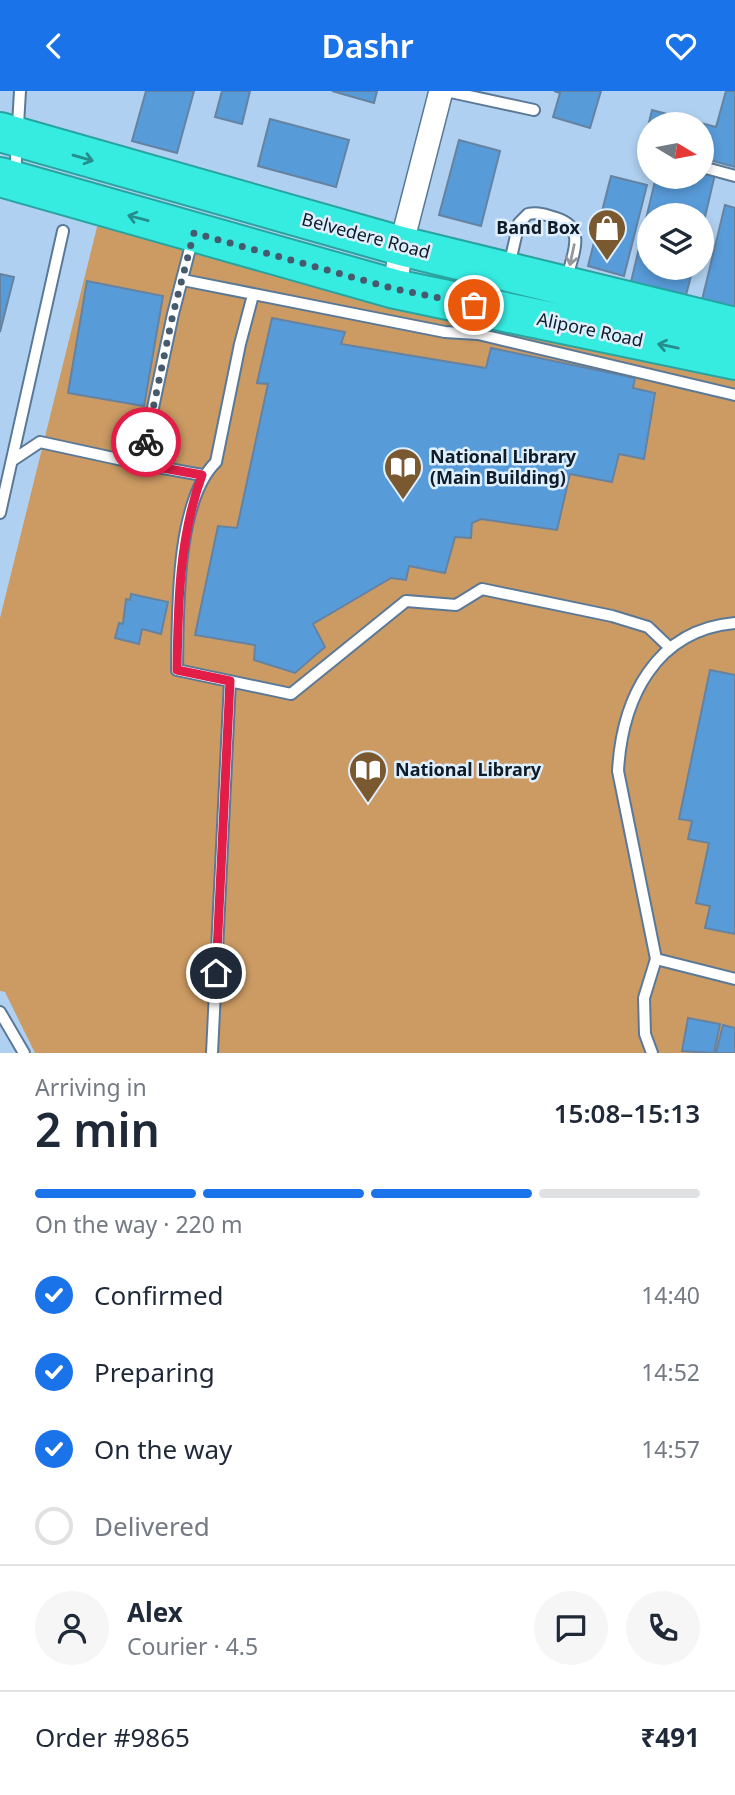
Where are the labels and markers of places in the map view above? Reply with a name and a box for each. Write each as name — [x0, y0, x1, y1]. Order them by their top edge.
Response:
shop icon: Band Box — [586, 207, 628, 262]
place label: Band Box — [496, 215, 581, 239]
pin — [444, 275, 504, 335]
place label: National Library (Main Building) — [430, 444, 577, 489]
library icon: National Library (Main Building) — [382, 446, 424, 501]
library icon: National Library — [347, 749, 389, 804]
place label: National Library — [395, 757, 542, 781]
pin — [186, 943, 246, 1003]

